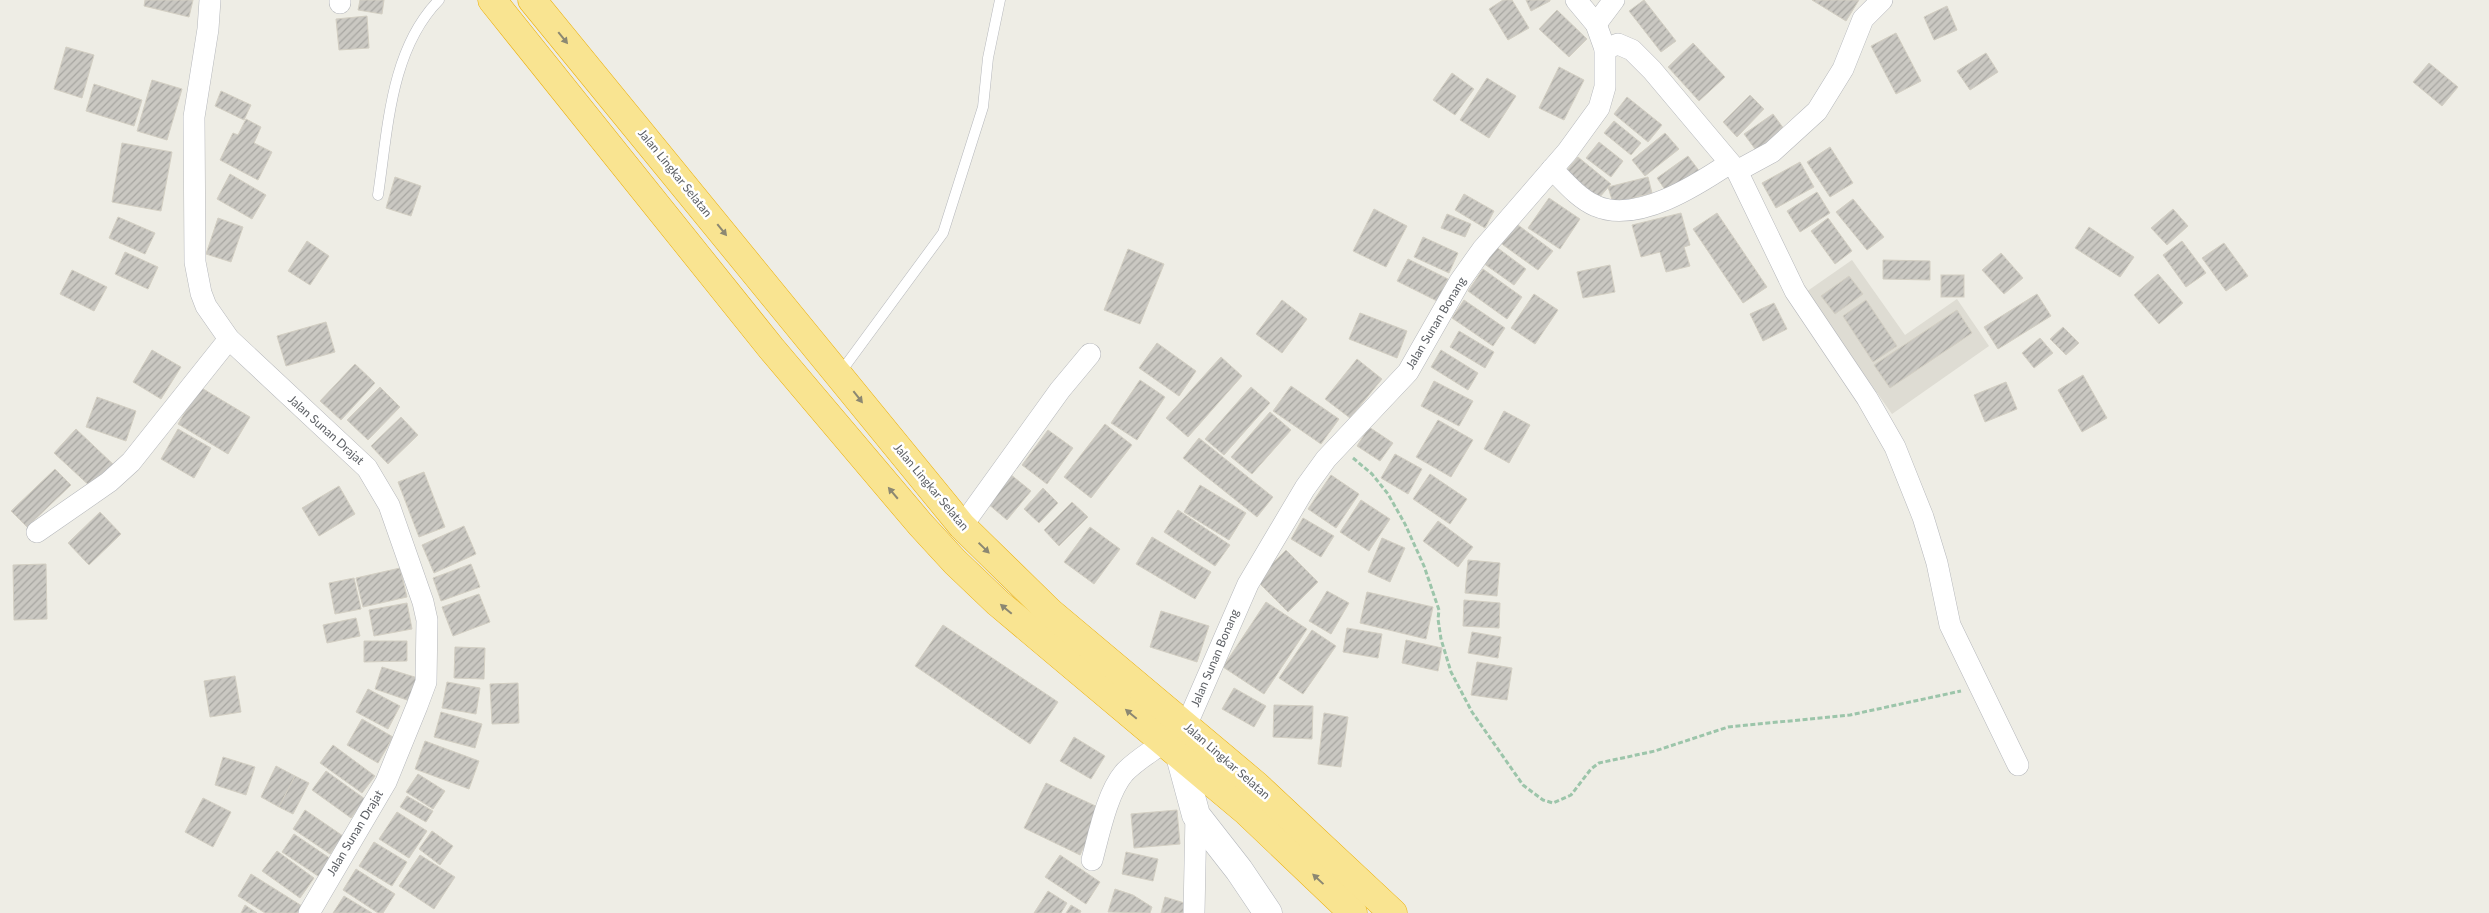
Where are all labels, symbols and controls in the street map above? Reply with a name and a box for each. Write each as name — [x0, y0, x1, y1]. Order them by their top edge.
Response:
one-way arrow — [557, 31, 568, 44]
street label: Jalan Lingkar Selatan — [635, 126, 716, 220]
one-way arrow — [716, 224, 727, 237]
street label: Jalan Sunan Bonang — [1402, 274, 1469, 372]
one-way arrow — [852, 390, 863, 403]
street label: Jalan Sunan Drajat — [285, 392, 368, 468]
street label: Jalan Lingkar Selatan — [891, 440, 972, 533]
one-way arrow — [887, 488, 899, 500]
one-way arrow — [978, 542, 990, 554]
one-way arrow — [1000, 604, 1013, 615]
street label: Jalan Sunan Bonang — [1187, 607, 1242, 709]
one-way arrow — [1125, 708, 1137, 720]
street label: Jalan Lingkar Selatan — [1181, 719, 1273, 802]
street label: Jalan Sunan Drajat — [323, 787, 386, 878]
one-way arrow — [1313, 873, 1325, 885]

